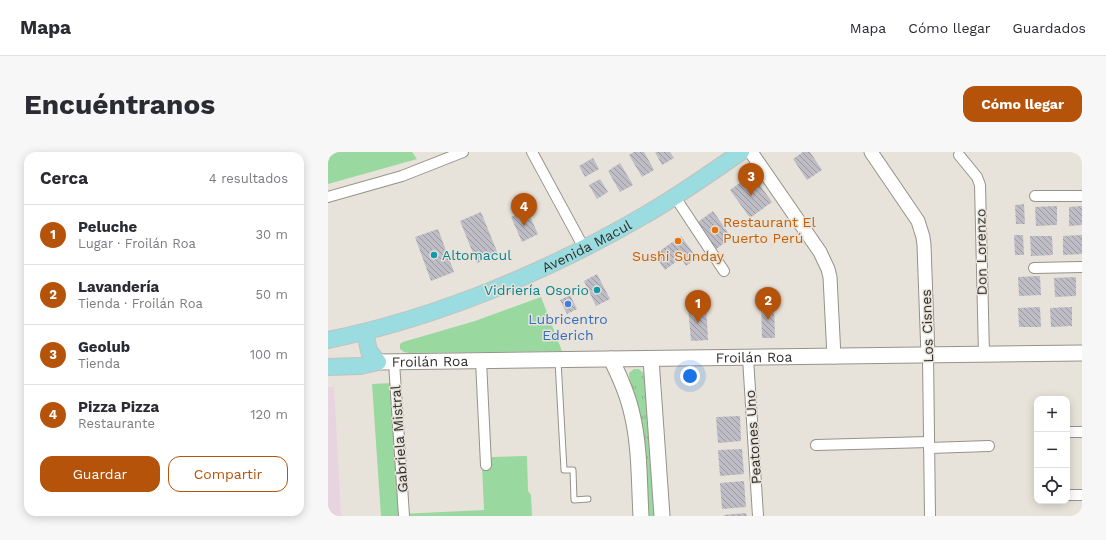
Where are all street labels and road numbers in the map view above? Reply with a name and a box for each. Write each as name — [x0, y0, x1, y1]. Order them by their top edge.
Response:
street label: Don Lorenzo — [972, 209, 990, 295]
street label: Avenida Macul — [539, 216, 635, 275]
street label: Los Cisnes — [918, 289, 936, 363]
street label: Froilán Roa — [716, 349, 792, 366]
street label: Froilán Roa — [392, 353, 469, 370]
street label: Gabriela Mistral — [387, 384, 411, 493]
street label: Peatones Uno — [742, 389, 764, 485]

